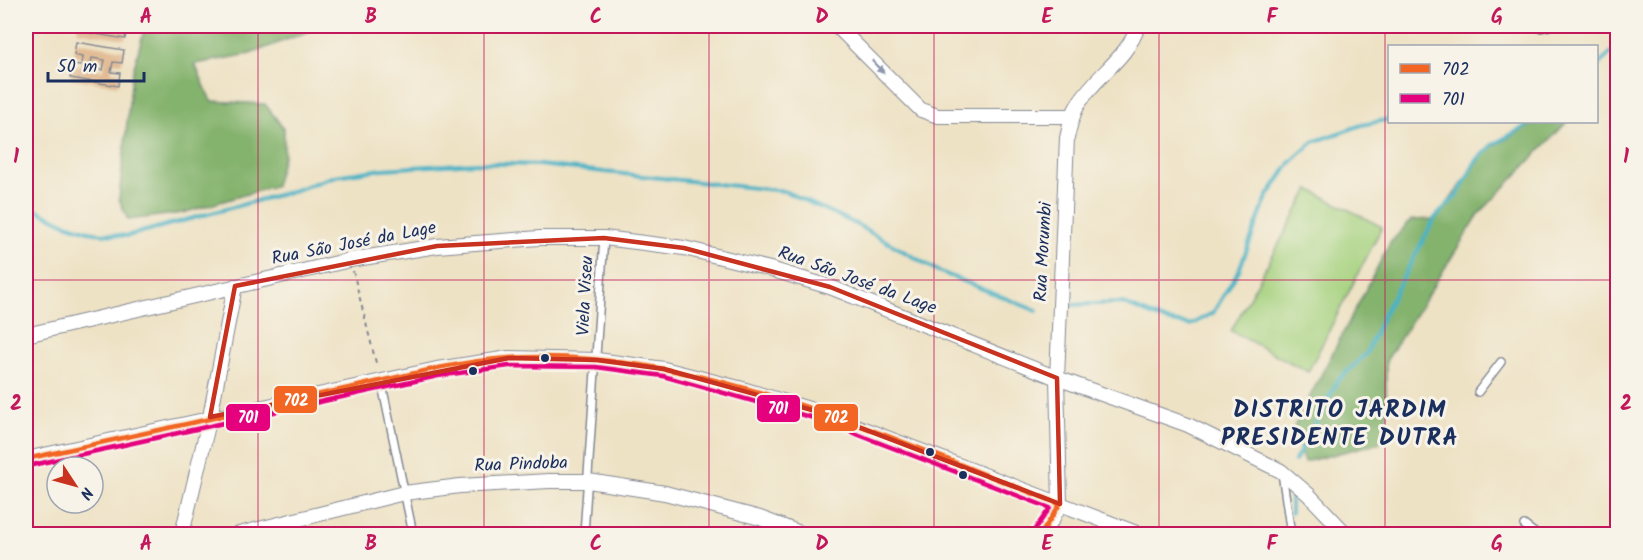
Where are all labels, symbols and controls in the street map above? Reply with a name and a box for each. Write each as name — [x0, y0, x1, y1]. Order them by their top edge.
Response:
text: A — [140, 2, 152, 34]
text: B — [365, 2, 377, 34]
text: C — [590, 2, 602, 34]
text: D — [815, 2, 829, 34]
text: E — [1041, 2, 1053, 34]
text: F — [1267, 2, 1279, 34]
text: G — [1491, 2, 1503, 34]
scale bar — [48, 45, 144, 83]
legend — [1388, 45, 1598, 123]
text: 50 m — [57, 53, 97, 82]
text: 702 — [1442, 56, 1470, 85]
one-way arrow — [871, 59, 885, 73]
text: 701 — [1442, 86, 1465, 115]
text: 1 — [13, 142, 19, 174]
text: 1 — [1623, 142, 1629, 174]
street label: Rua Morumbi — [1027, 201, 1061, 303]
street label: Rua São José da Lage — [269, 214, 439, 274]
street label: Rua São José da Lage — [773, 239, 941, 323]
street label: Viela Viseu — [569, 255, 603, 337]
unlabelled marker — [539, 352, 551, 364]
unlabelled marker — [467, 365, 479, 377]
line badge: 702 — [273, 385, 318, 414]
text: 2 — [10, 389, 22, 421]
text: 702 — [283, 389, 309, 414]
text: 2 — [1620, 389, 1632, 421]
district label: DISTRITO JARDIM PRESIDENTE DUTRA — [1221, 391, 1459, 458]
line badge: 701 — [756, 394, 801, 423]
text: 701 — [768, 397, 788, 422]
line badge: 701 — [225, 403, 271, 432]
line badge: 702 — [813, 403, 859, 432]
text: 701 — [238, 406, 258, 431]
text: 702 — [823, 406, 849, 431]
unlabelled marker — [924, 446, 936, 458]
street label: Rua Pindoba — [474, 449, 568, 481]
north arrow — [45, 455, 105, 515]
unlabelled marker — [957, 469, 969, 481]
text: N — [73, 481, 99, 504]
text: A — [140, 529, 152, 560]
text: B — [365, 529, 377, 560]
text: C — [590, 529, 602, 560]
text: D — [815, 529, 829, 560]
text: E — [1041, 529, 1053, 560]
text: F — [1267, 529, 1279, 560]
text: G — [1491, 529, 1503, 560]

